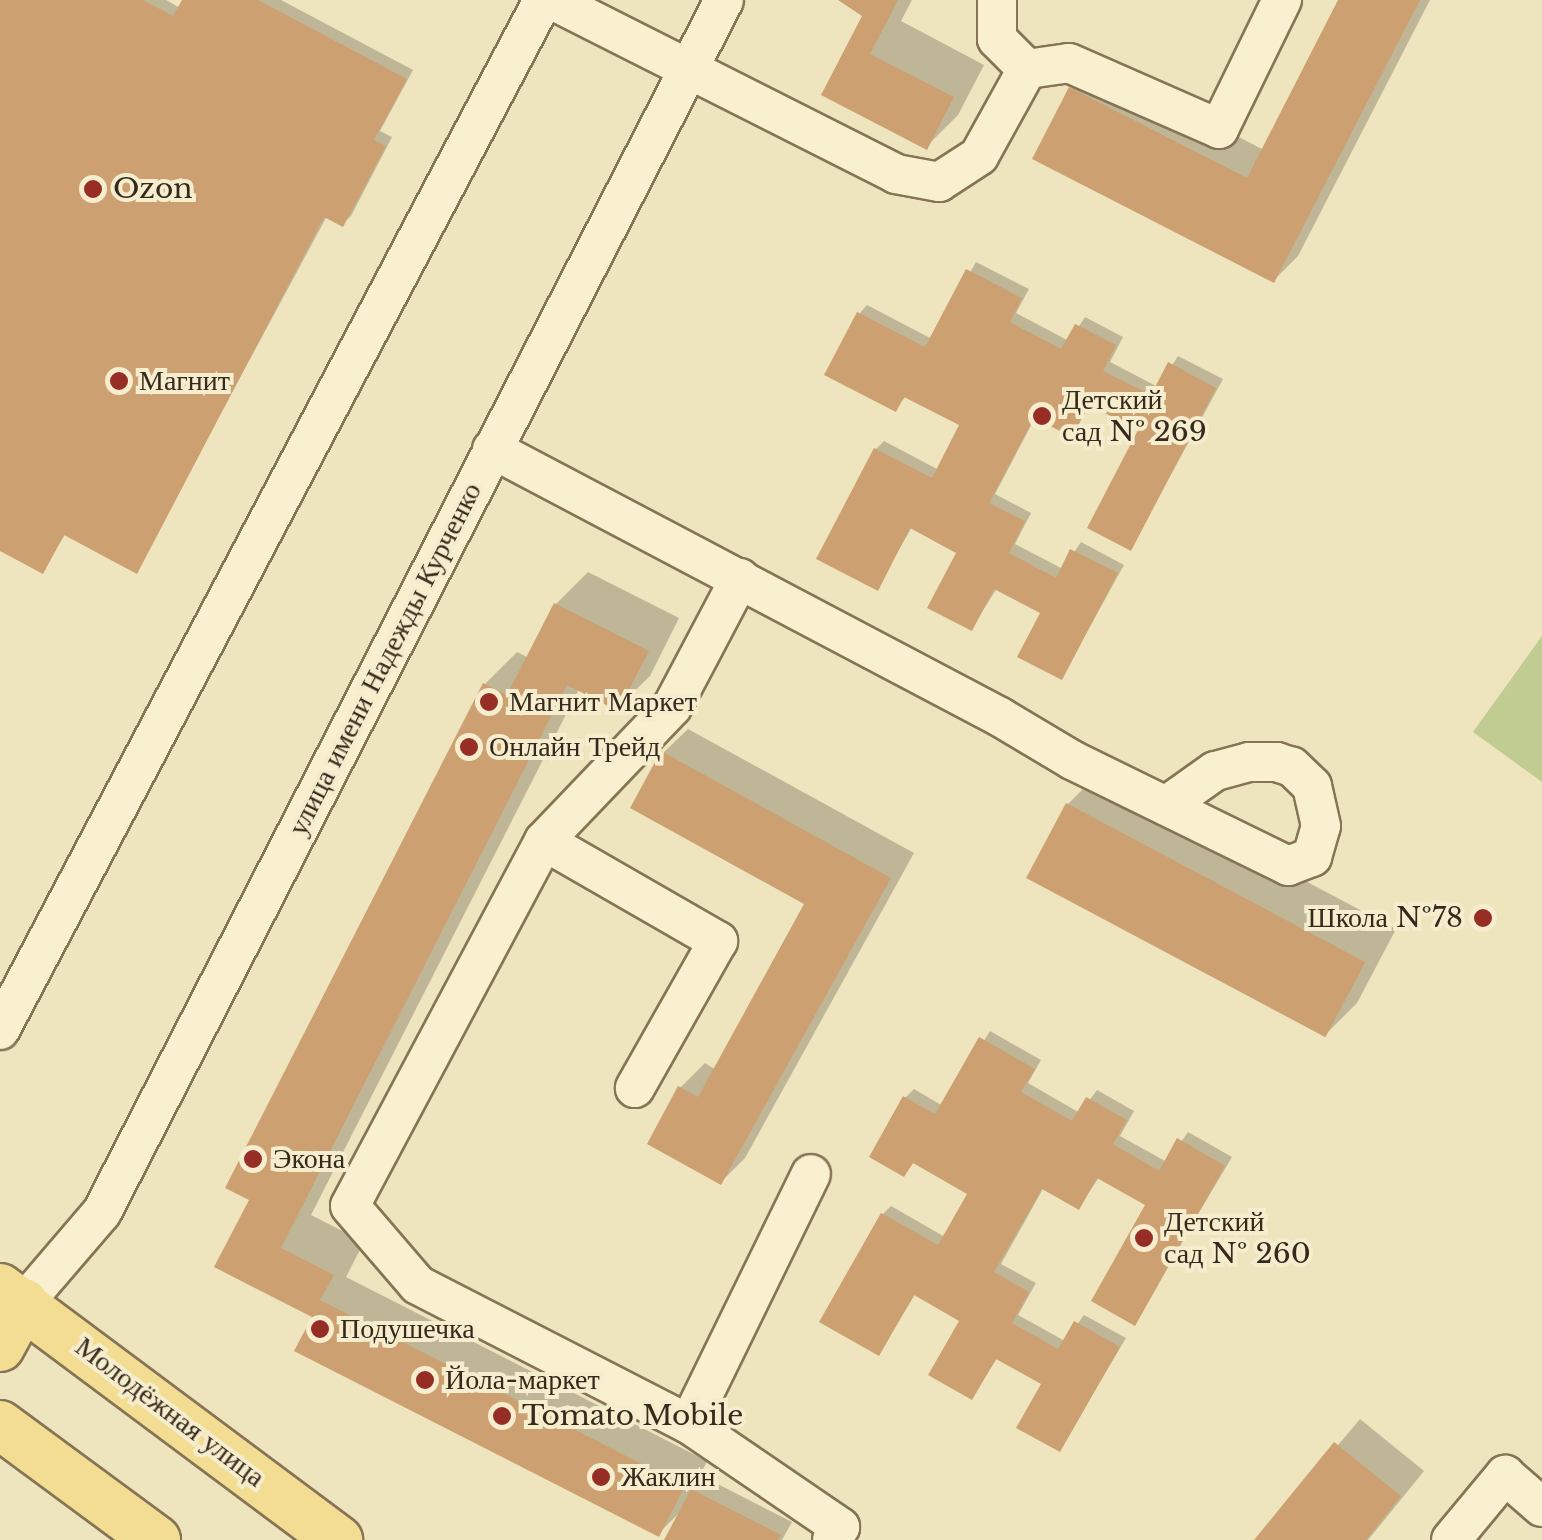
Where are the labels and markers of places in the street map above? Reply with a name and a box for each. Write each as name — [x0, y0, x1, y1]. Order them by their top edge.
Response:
place label: Ozon — [113, 172, 192, 206]
marker: Ozon — [82, 178, 104, 200]
place label: Магнит — [139, 364, 230, 398]
marker: Магнит — [108, 370, 130, 392]
place label: Детский сад № 269 — [1062, 383, 1207, 449]
marker: Детский сад № 269 — [1031, 405, 1053, 427]
place label: Магнит Маркет — [509, 685, 697, 719]
marker: Магнит Маркет — [478, 691, 500, 713]
place label: Онлайн Трейд — [489, 730, 660, 764]
marker: Онлайн Трейд — [458, 736, 480, 758]
place label: Школа №78 — [1308, 901, 1463, 935]
marker: Школа №78 — [1472, 907, 1494, 929]
place label: Экона — [273, 1142, 345, 1176]
marker: Экона — [242, 1148, 264, 1170]
place label: Детский сад № 260 — [1164, 1205, 1311, 1271]
marker: Детский сад № 260 — [1133, 1227, 1155, 1249]
place label: Подушечка — [340, 1312, 475, 1346]
marker: Подушечка — [309, 1318, 331, 1340]
place label: Йола-маркет — [445, 1363, 600, 1397]
marker: Йола-маркет — [414, 1369, 436, 1391]
place label: Tomato Mobile — [522, 1399, 743, 1433]
marker: Tomato Mobile — [491, 1405, 513, 1427]
place label: Жаклин — [621, 1460, 715, 1494]
marker: Жаклин — [590, 1466, 612, 1488]

